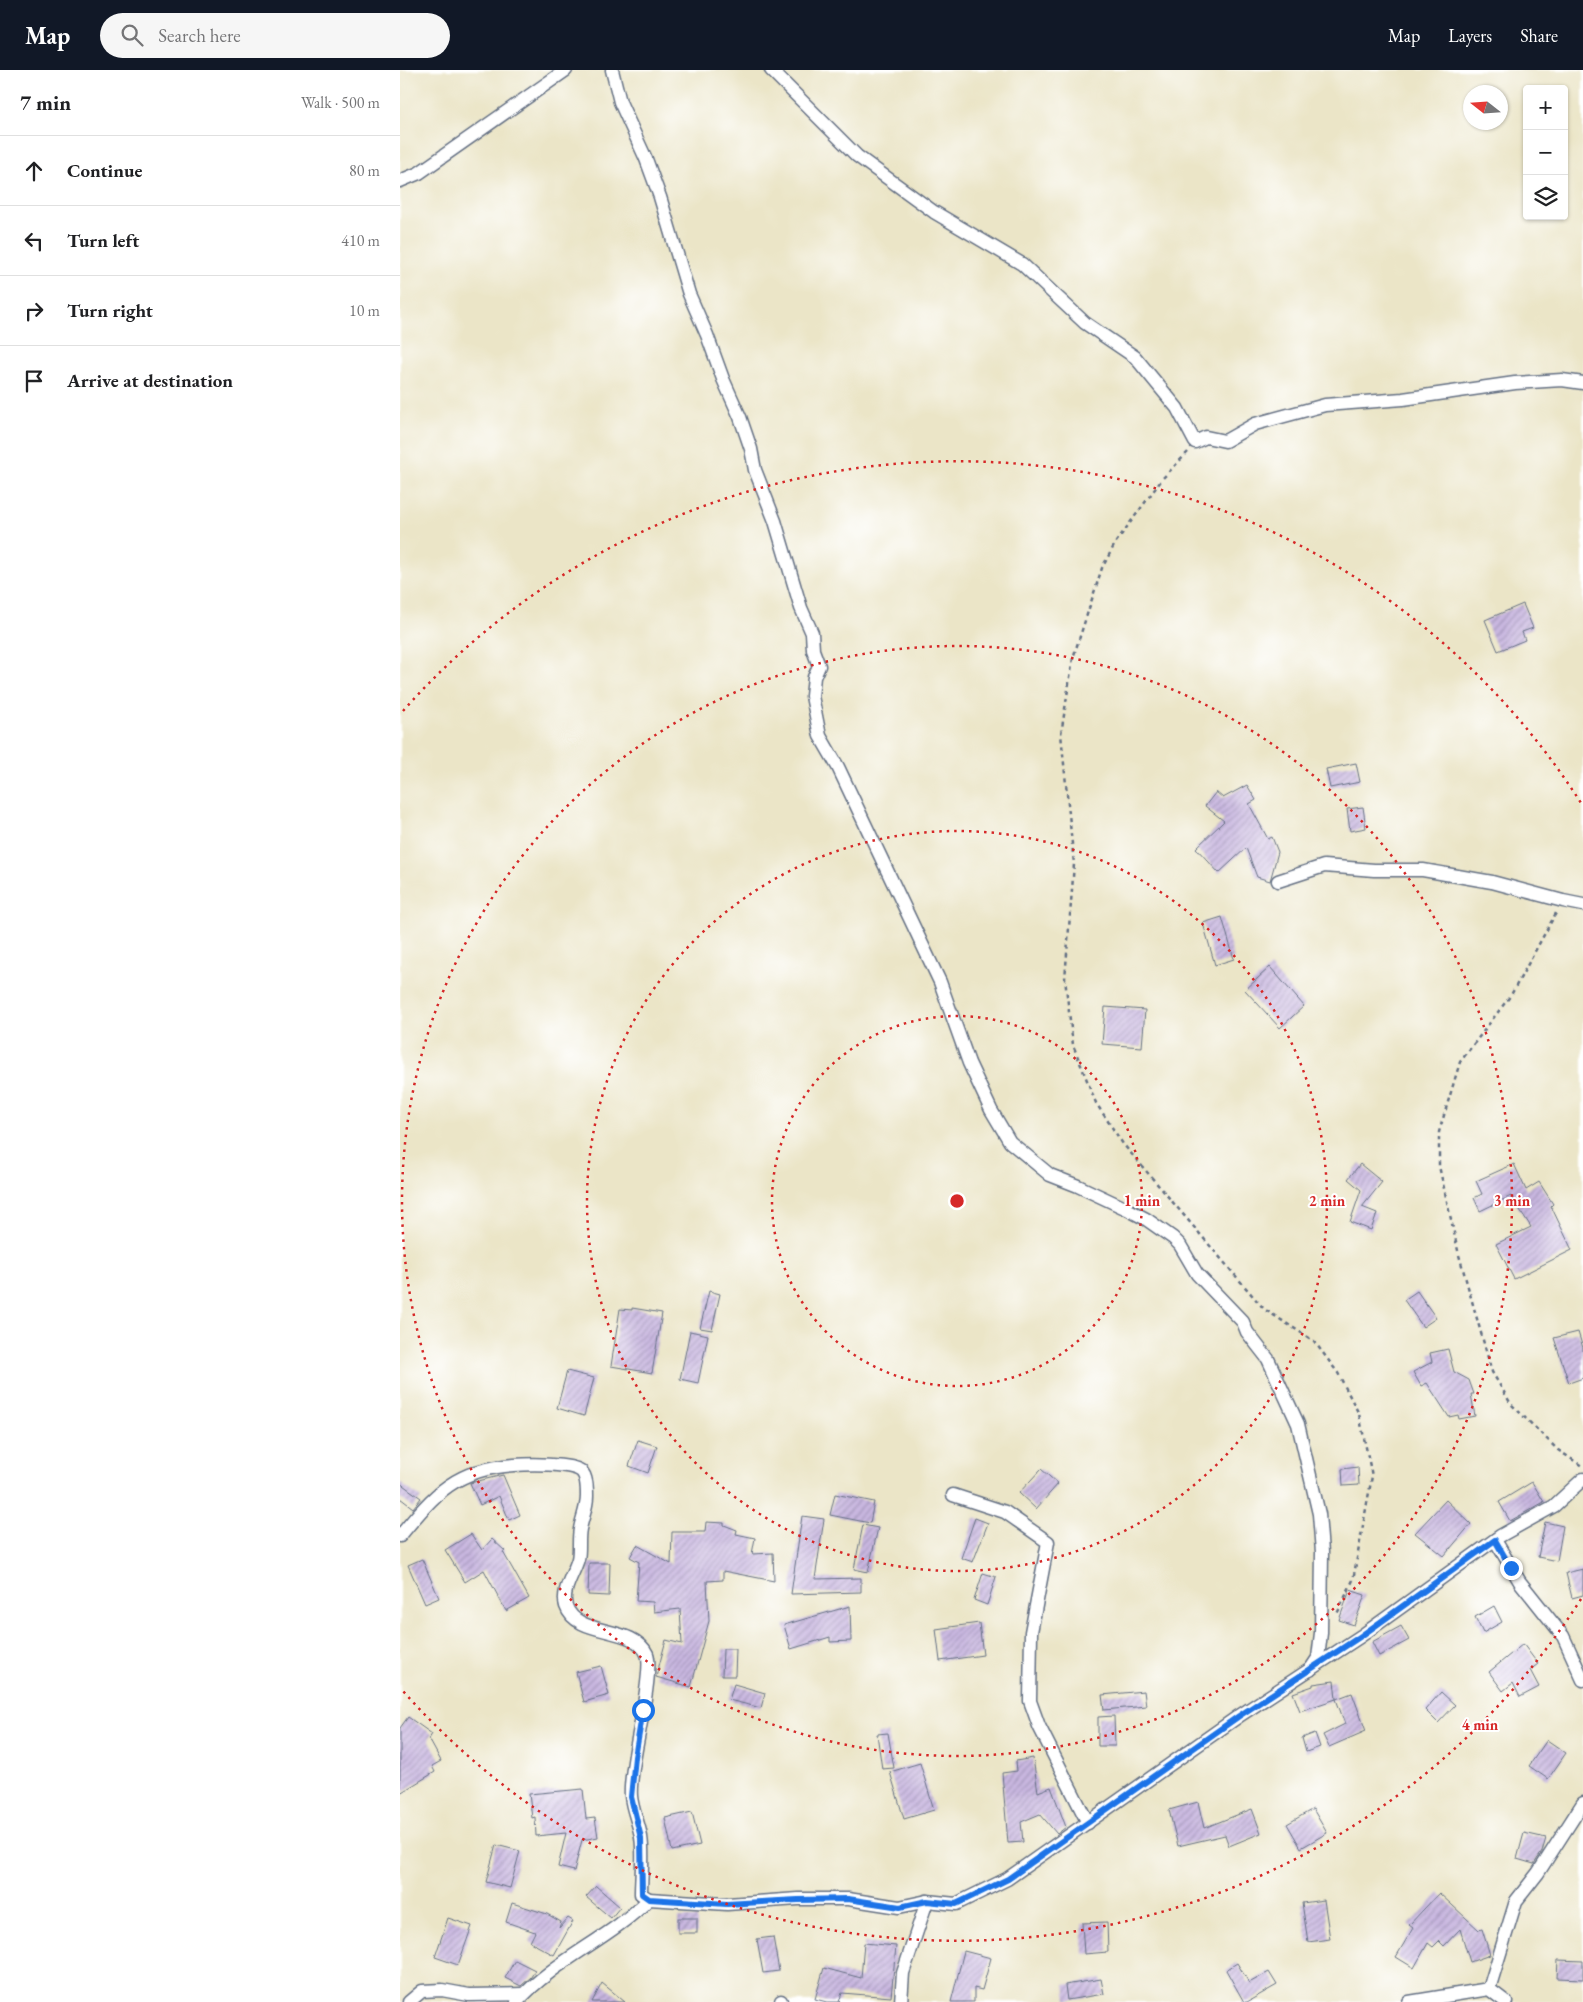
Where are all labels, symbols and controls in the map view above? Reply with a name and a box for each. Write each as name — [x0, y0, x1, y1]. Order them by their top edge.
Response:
search box — [100, 13, 450, 58]
text: Map — [25, 20, 70, 51]
icon: search — [118, 21, 146, 49]
text: Search here — [158, 23, 241, 48]
text: Map — [1388, 24, 1420, 47]
text: Layers — [1448, 24, 1492, 47]
text: Share — [1520, 24, 1558, 47]
north arrow — [1463, 85, 1508, 130]
map controls — [1523, 85, 1568, 220]
button: + — [1523, 85, 1568, 130]
text: 7 min — [20, 89, 71, 116]
text: Walk · 500 m — [301, 92, 380, 113]
button: − — [1523, 130, 1568, 175]
icon: ahead — [20, 157, 48, 185]
text: Continue — [67, 158, 142, 183]
text: 80 m — [349, 160, 380, 181]
button: layers — [1523, 175, 1568, 220]
icon: left — [20, 227, 48, 255]
text: Turn left — [67, 228, 139, 253]
text: 410 m — [341, 230, 380, 251]
icon: right — [20, 297, 48, 325]
text: Turn right — [67, 298, 153, 323]
text: 10 m — [349, 300, 380, 321]
icon: arrive — [20, 367, 48, 395]
text: Arrive at destination — [67, 368, 233, 393]
text: 1 min — [1124, 1191, 1161, 1210]
text: 2 min — [1309, 1191, 1346, 1210]
text: 3 min — [1494, 1191, 1531, 1210]
centre of rings — [948, 1192, 966, 1210]
route end — [1500, 1557, 1523, 1580]
route start — [632, 1699, 655, 1722]
text: 4 min — [1462, 1715, 1499, 1734]

